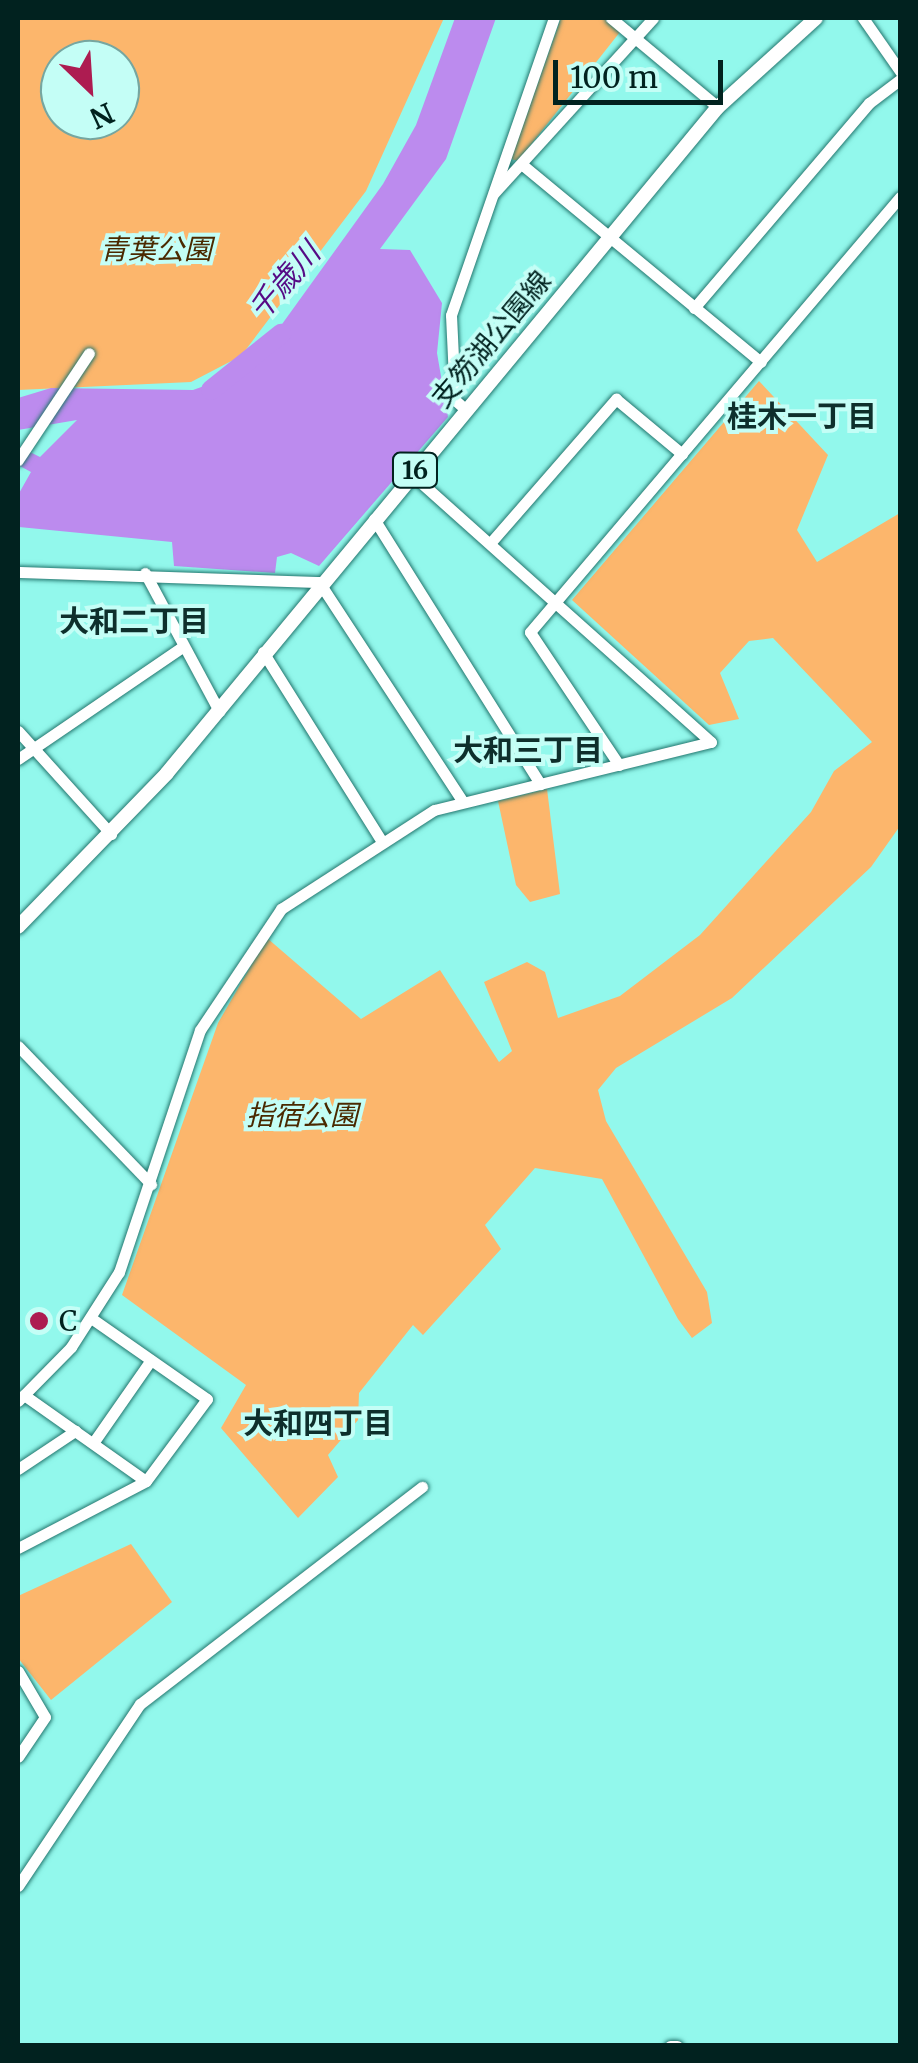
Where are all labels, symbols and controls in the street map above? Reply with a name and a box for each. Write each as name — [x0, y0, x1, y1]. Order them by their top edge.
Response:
north arrow — [40, 40, 140, 140]
scale bar — [558, 40, 728, 102]
text: 100 m — [570, 58, 658, 96]
text: N — [84, 94, 119, 136]
park label: 青葉公園 — [100, 232, 212, 266]
water label: 千歳川 — [241, 235, 327, 327]
street label: 支笏湖公園線 — [424, 264, 558, 414]
district label: 桂木一丁目 — [727, 398, 877, 434]
road number: 16 — [390, 450, 440, 490]
district label: 大和二丁目 — [59, 603, 209, 639]
district label: 大和三丁目 — [453, 732, 603, 768]
park label: 指宿公園 — [246, 1098, 358, 1132]
place label: C — [59, 1304, 77, 1338]
marker: C — [28, 1310, 50, 1332]
district label: 大和四丁目 — [243, 1405, 393, 1441]

